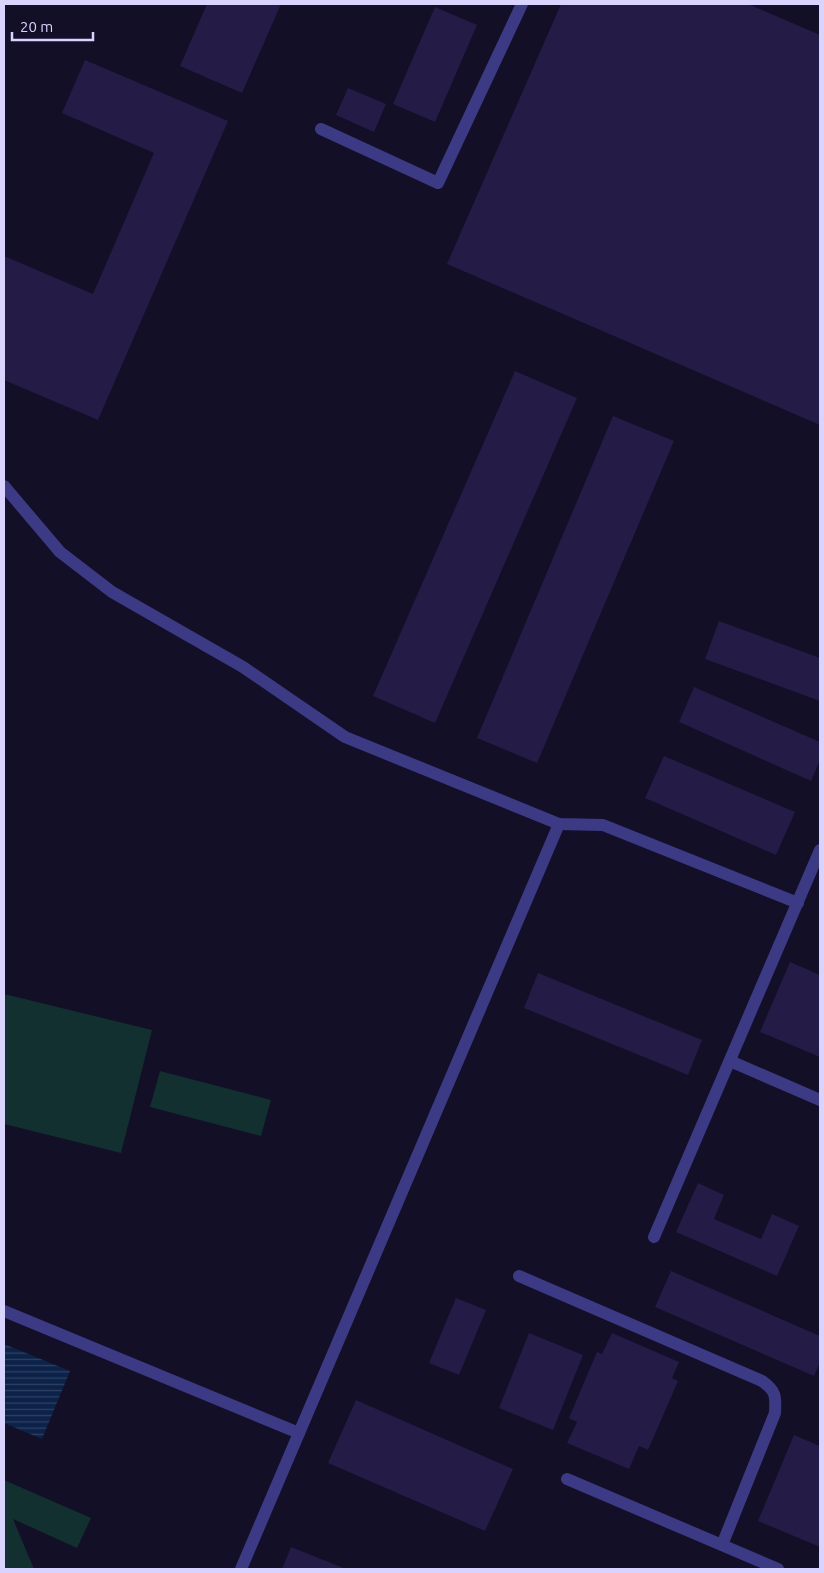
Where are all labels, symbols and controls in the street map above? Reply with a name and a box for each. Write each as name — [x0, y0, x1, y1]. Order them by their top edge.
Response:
scale bar — [12, 10, 94, 42]
text: 20 m — [20, 18, 53, 35]

